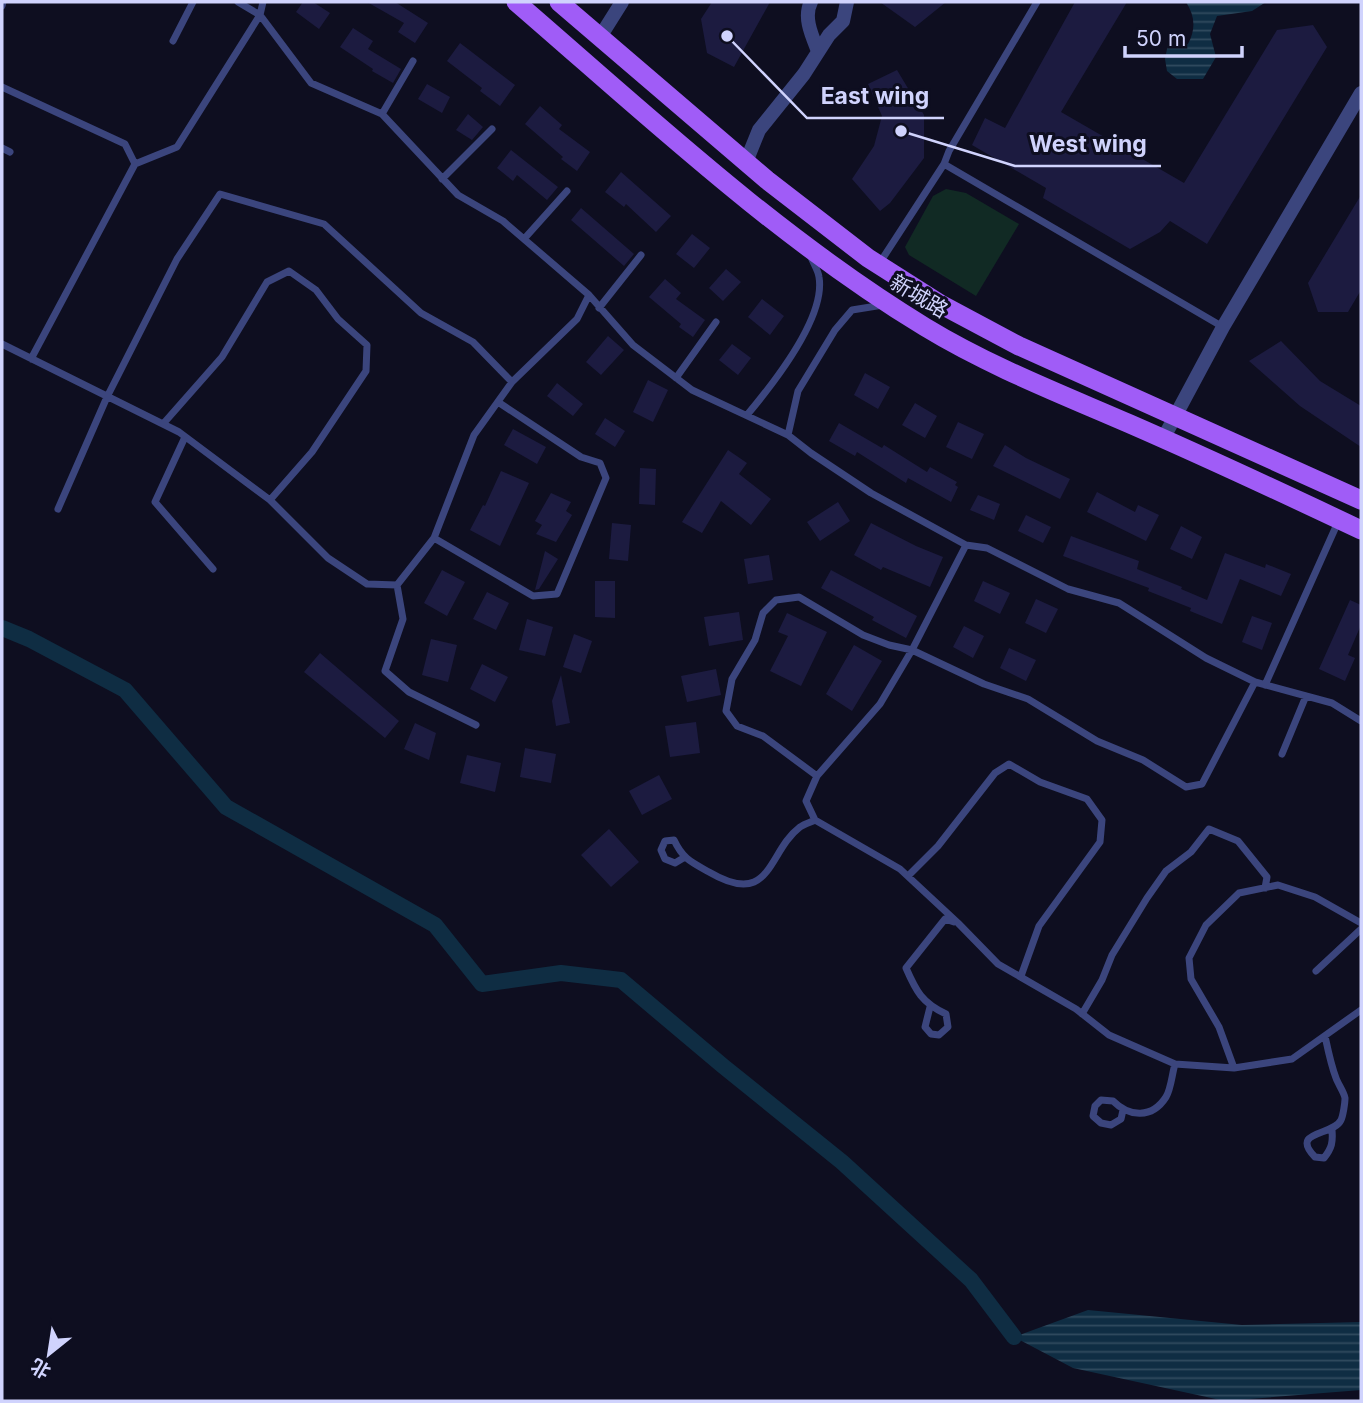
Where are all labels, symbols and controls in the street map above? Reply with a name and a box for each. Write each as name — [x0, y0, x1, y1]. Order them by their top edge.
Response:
scale bar — [1125, 14, 1242, 58]
text: 50 m — [1136, 26, 1186, 51]
callout: East wing — [807, 74, 944, 118]
text: East wing — [821, 82, 929, 110]
callout: West wing — [1015, 122, 1161, 166]
text: West wing — [1029, 130, 1147, 158]
street label: 新城路 — [886, 269, 952, 323]
north arrow — [14, 1319, 84, 1389]
text: 北 — [27, 1354, 55, 1383]

